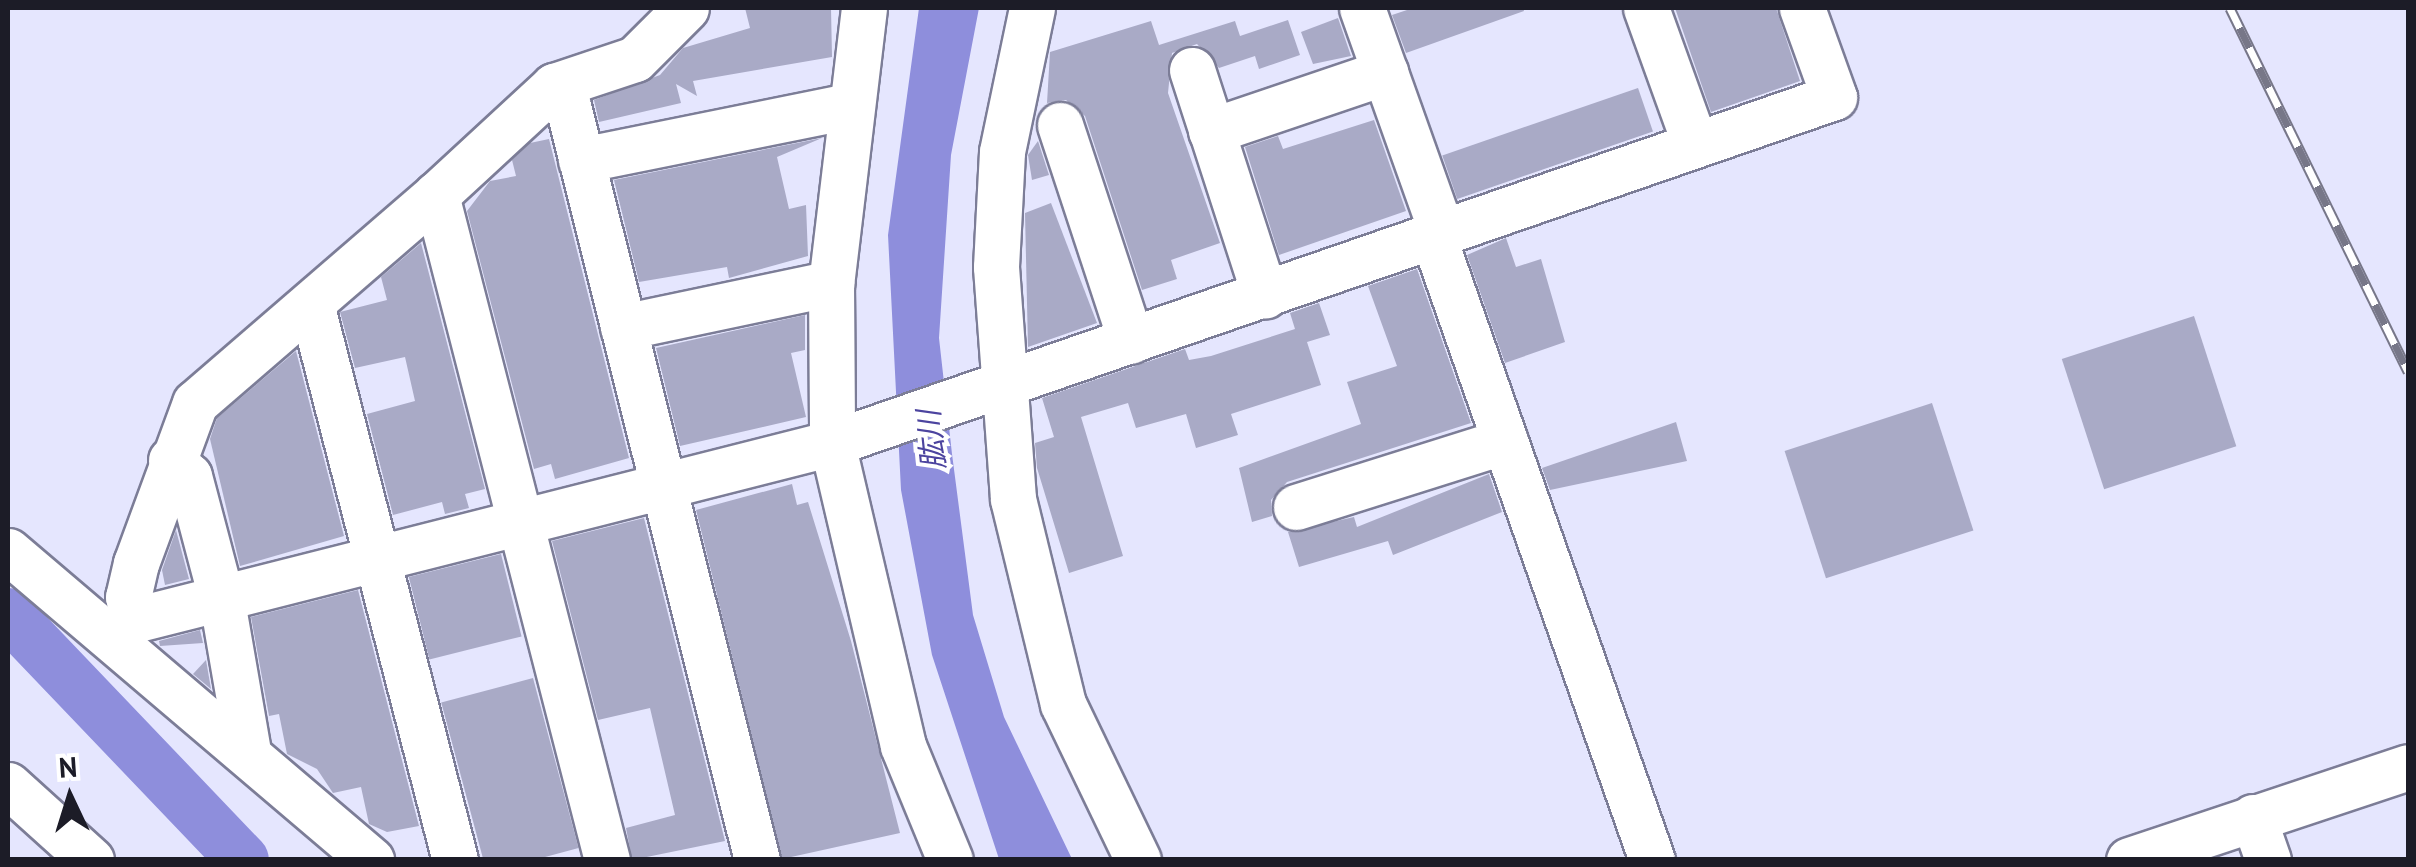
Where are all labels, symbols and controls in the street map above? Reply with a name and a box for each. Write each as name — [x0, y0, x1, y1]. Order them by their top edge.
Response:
water label: 肱川 — [910, 408, 952, 472]
north arrow — [20, 747, 120, 847]
text: N — [57, 747, 78, 786]

